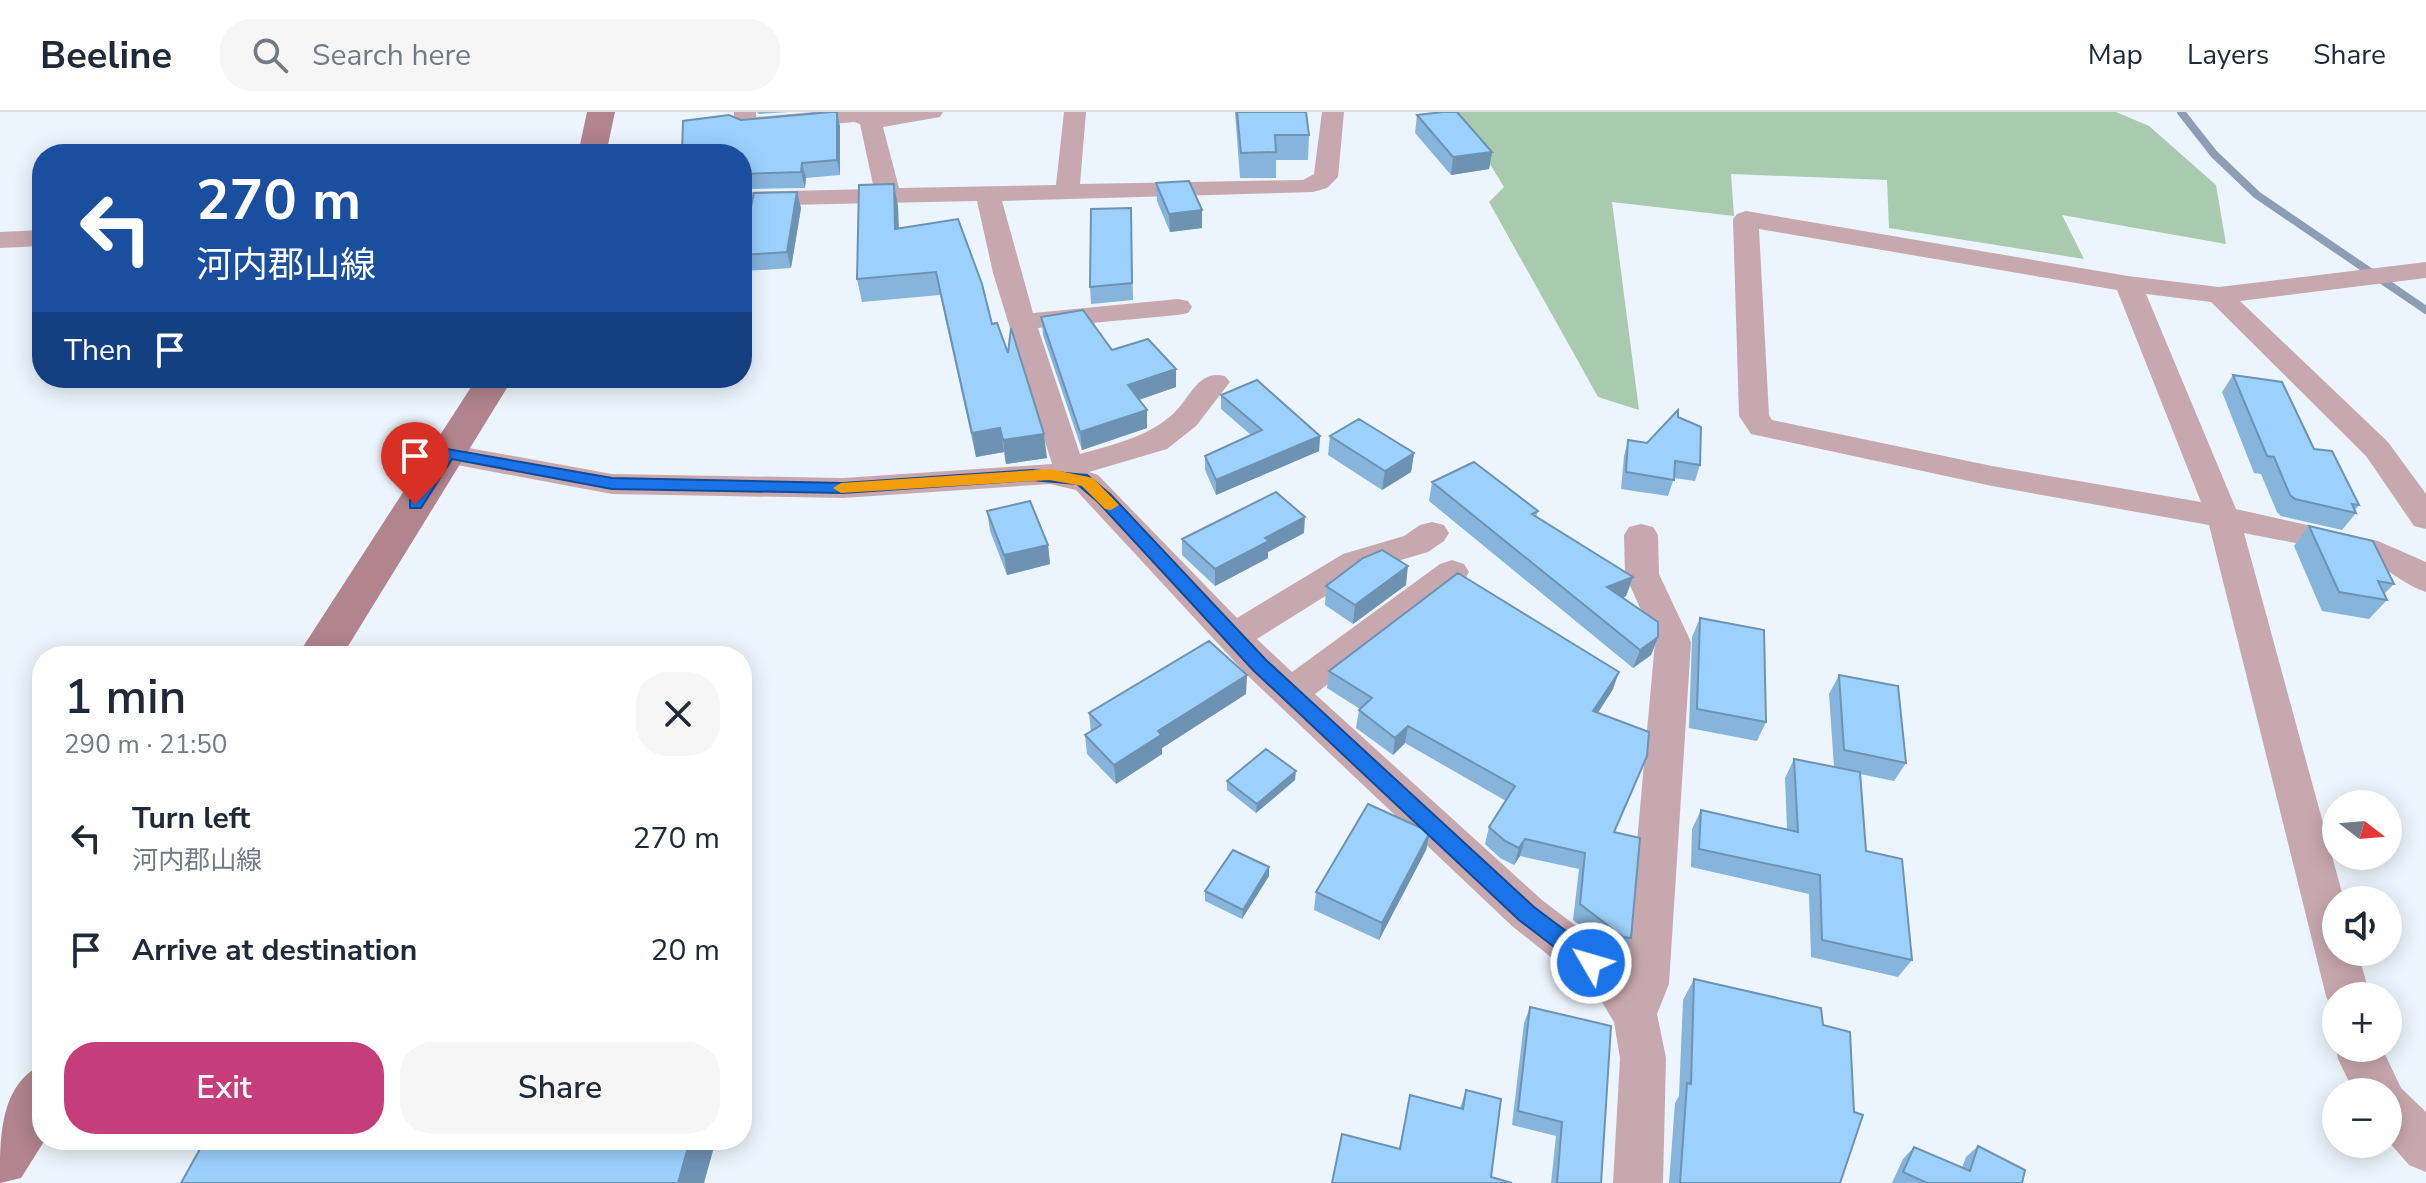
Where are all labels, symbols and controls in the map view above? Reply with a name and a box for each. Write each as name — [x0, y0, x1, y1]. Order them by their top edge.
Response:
search box — [220, 19, 780, 91]
text: Beeline — [40, 30, 172, 81]
icon: search — [248, 33, 292, 77]
text: Search here — [312, 35, 471, 76]
text: Map — [2088, 36, 2143, 74]
text: Layers — [2187, 36, 2269, 74]
text: Share — [2313, 36, 2386, 74]
text: 270 m — [196, 162, 361, 239]
icon: left — [64, 176, 168, 280]
text: 河内郡山線 — [196, 241, 376, 290]
icon: arrive — [148, 328, 192, 372]
text: Then — [64, 330, 132, 371]
pin — [381, 422, 449, 504]
icon: arrive — [393, 434, 437, 478]
text: 1 min — [64, 664, 186, 730]
button: close — [636, 672, 720, 756]
text: 290 m · 21:50 — [64, 727, 227, 762]
north arrow — [2322, 790, 2402, 870]
map controls — [2322, 790, 2402, 1158]
text: Turn left — [132, 798, 250, 839]
icon: left — [64, 816, 108, 860]
text: 270 m — [633, 818, 720, 859]
text: 河内郡山線 — [132, 843, 262, 878]
button: sound — [2322, 886, 2402, 966]
position arrow — [1549, 921, 1633, 1005]
icon: arrive — [64, 928, 108, 972]
text: Arrive at destination — [132, 930, 417, 971]
text: 20 m — [651, 930, 720, 971]
button: + — [2322, 982, 2402, 1062]
button: Exit — [64, 1042, 384, 1134]
button: Share — [400, 1042, 720, 1134]
button: − — [2322, 1078, 2402, 1158]

